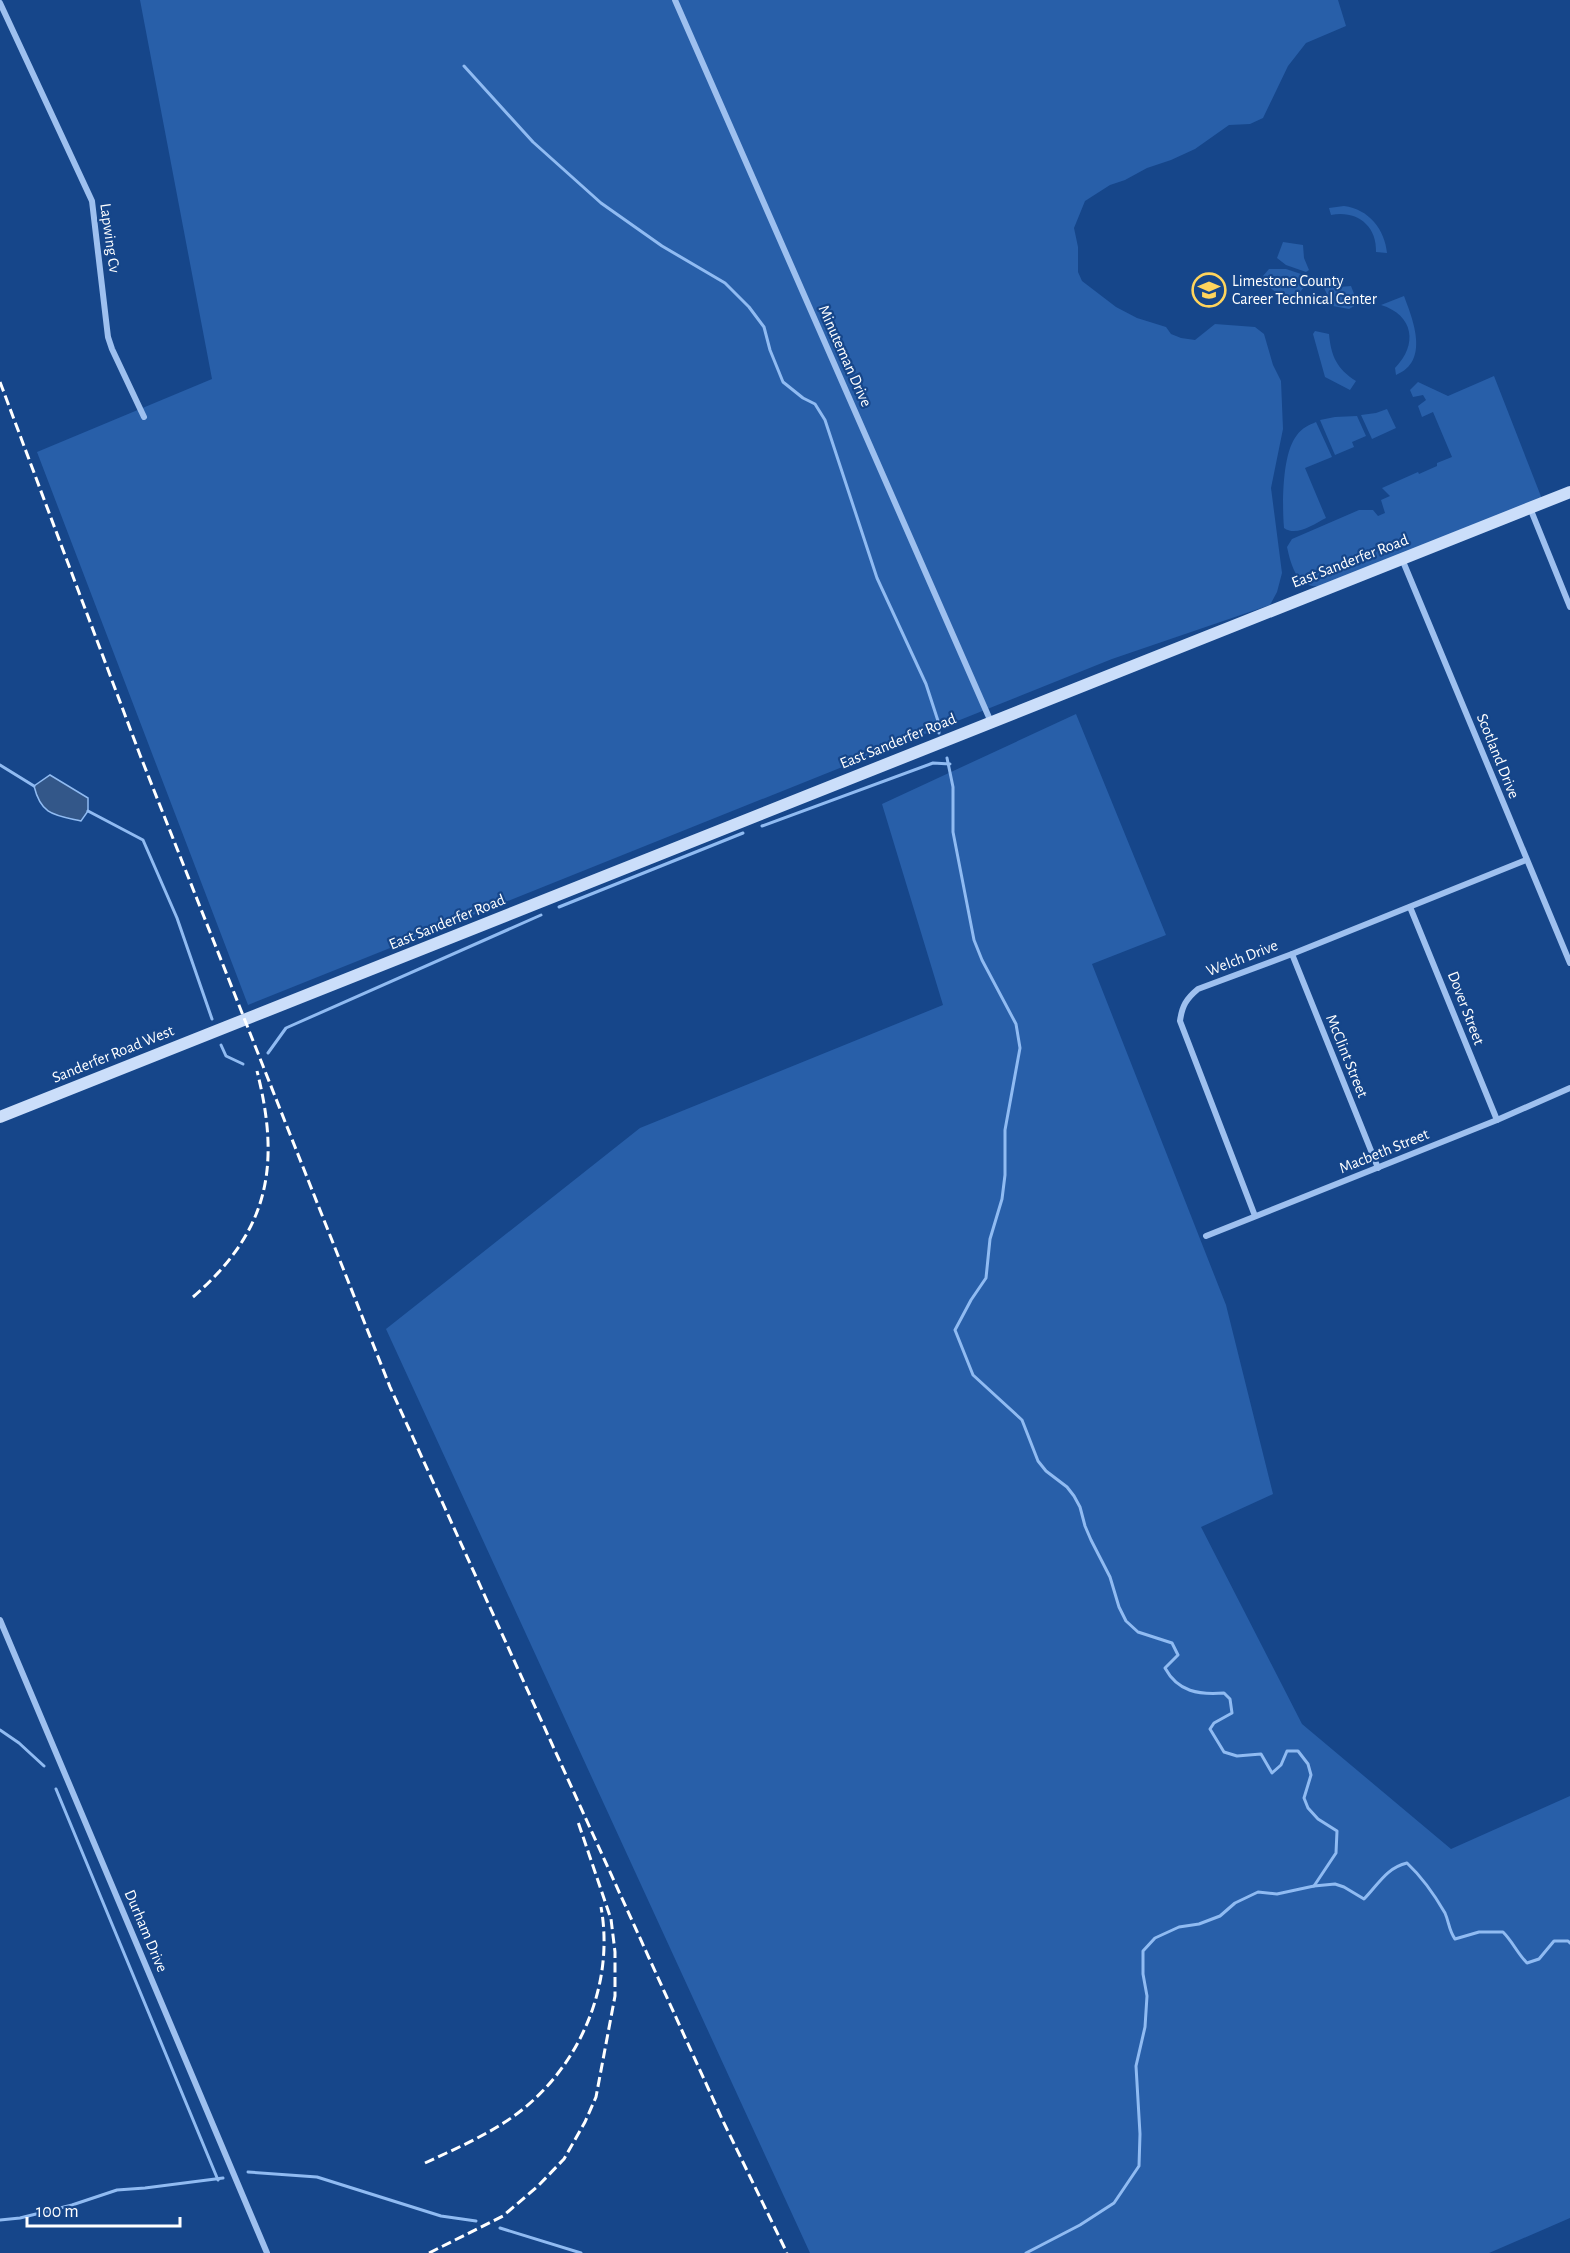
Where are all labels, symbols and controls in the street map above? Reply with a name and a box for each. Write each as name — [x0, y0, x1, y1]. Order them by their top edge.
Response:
street label: Lapwing Cv — [97, 202, 123, 274]
school or university icon: Limestone County Career Technical Center — [1191, 272, 1227, 308]
place label: Limestone County Career Technical Center — [1232, 273, 1378, 307]
street label: Minuteman Drive — [815, 303, 875, 409]
street label: East Sanderfer Road — [1289, 531, 1411, 591]
street label: East Sanderfer Road — [838, 710, 958, 772]
street label: Scotland Drive — [1474, 711, 1522, 801]
street label: East Sanderfer Road — [387, 891, 507, 953]
street label: Welch Drive — [1204, 937, 1280, 979]
street label: Dover Street — [1445, 969, 1487, 1047]
street label: McClint Street — [1323, 1012, 1371, 1100]
street label: Sanderfer Road West — [50, 1022, 176, 1086]
street label: Macbeth Street — [1337, 1126, 1431, 1176]
street label: Durham Drive — [121, 1887, 171, 1975]
scale bar — [27, 2190, 180, 2228]
text: 100 m — [36, 2203, 79, 2221]

